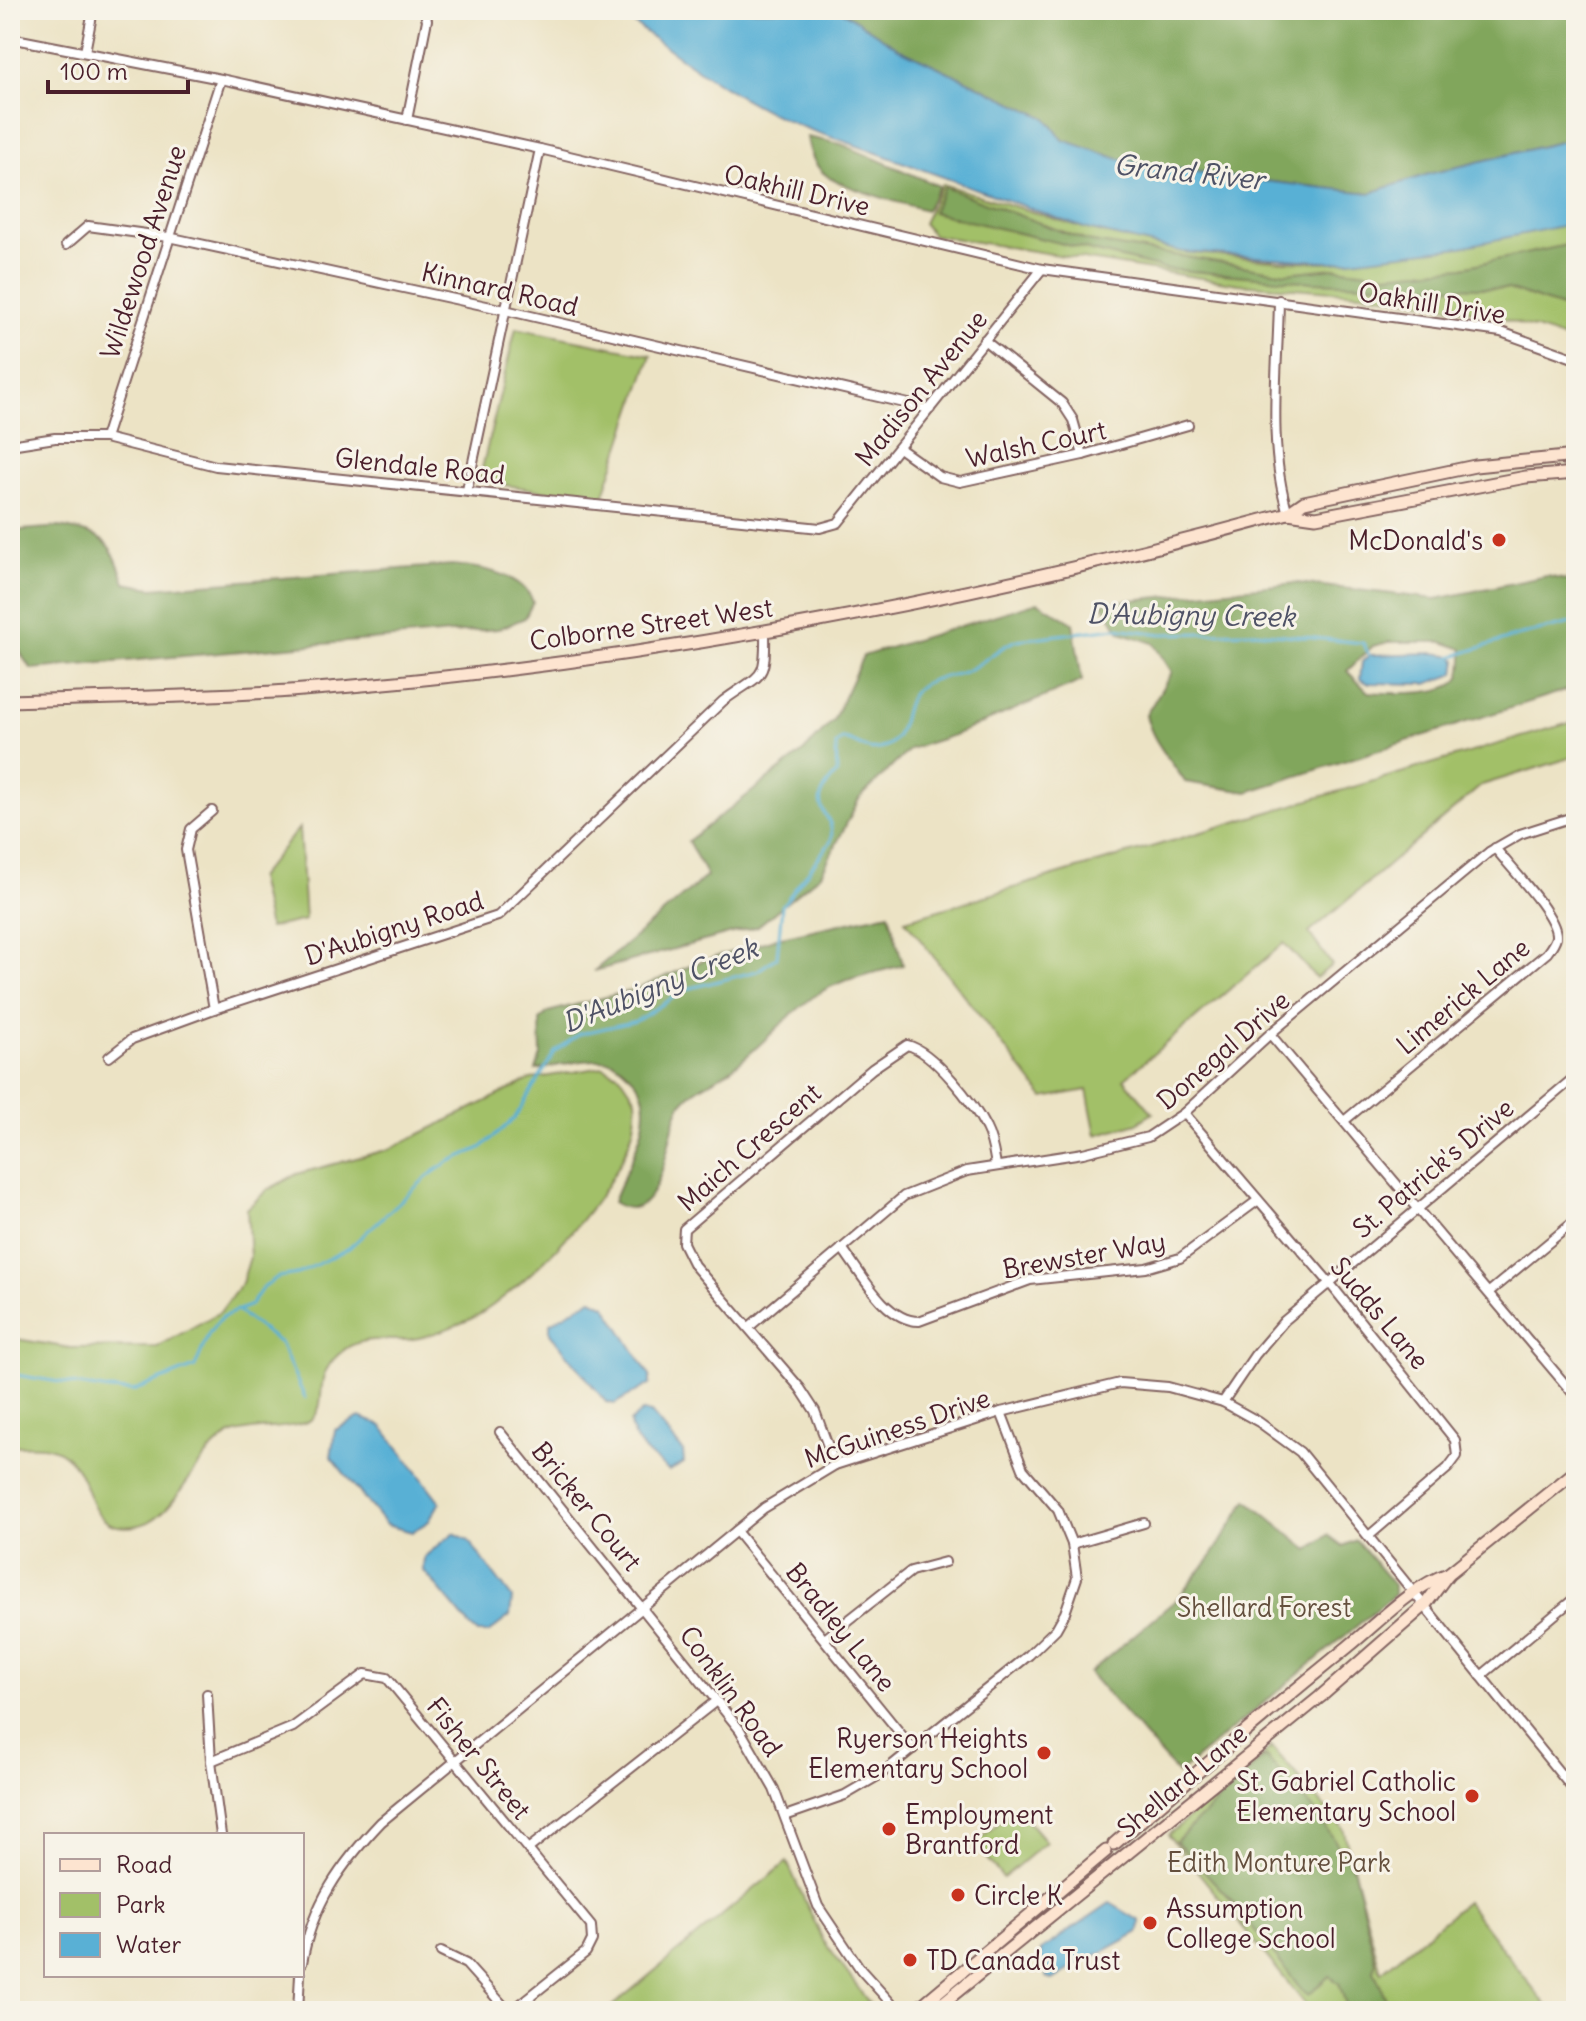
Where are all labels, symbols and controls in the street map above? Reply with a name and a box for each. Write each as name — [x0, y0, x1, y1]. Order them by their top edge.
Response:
scale bar — [48, 44, 188, 94]
text: 100 m — [60, 56, 128, 86]
street label: Wildewood Avenue — [93, 141, 193, 363]
water label: Grand River — [1112, 146, 1269, 198]
street label: Oakhill Drive — [721, 157, 873, 223]
street label: Kinnard Road — [419, 255, 581, 323]
street label: Oakhill Drive — [1356, 275, 1508, 331]
street label: Madison Avenue — [848, 303, 994, 473]
street label: Walsh Court — [963, 413, 1109, 475]
street label: Glendale Road — [333, 441, 507, 491]
place label: McDonald's — [1348, 524, 1483, 557]
marker: McDonald's — [1490, 531, 1508, 549]
street label: Colborne Street West — [527, 591, 775, 657]
water label: D'Aubigny Creek — [1087, 595, 1297, 635]
street label: D'Aubigny Road — [301, 884, 487, 972]
water label: D'Aubigny Creek — [557, 929, 765, 1041]
street label: Limerick Lane — [1390, 931, 1536, 1061]
street label: Donegal Drive — [1150, 983, 1296, 1117]
street label: Maich Crescent — [671, 1076, 828, 1218]
street label: St. Patrick's Drive — [1346, 1091, 1520, 1245]
street label: Brewster Way — [1000, 1224, 1168, 1286]
street label: Sudds Lane — [1324, 1250, 1436, 1376]
street label: McGuiness Drive — [800, 1381, 994, 1475]
street label: Bricker Court — [525, 1435, 649, 1577]
street label: Bradley Lane — [779, 1556, 903, 1698]
park label: Shellard Forest — [1177, 1591, 1351, 1624]
street label: Conklin Road — [672, 1619, 790, 1763]
street label: Fisher Street — [420, 1690, 538, 1826]
street label: Shellard Lane — [1110, 1717, 1254, 1845]
place label: Ryerson Heights Elementary School — [808, 1722, 1028, 1785]
marker: Ryerson Heights Elementary School — [1035, 1744, 1053, 1762]
place label: St. Gabriel Catholic Elementary School — [1236, 1765, 1456, 1828]
marker: St. Gabriel Catholic Elementary School — [1463, 1787, 1481, 1805]
place label: Employment Brantford — [905, 1798, 1054, 1861]
marker: Employment Brantford — [880, 1820, 898, 1838]
legend — [44, 1833, 304, 1977]
park label: Edith Monture Park — [1167, 1846, 1391, 1879]
text: Road — [116, 1849, 172, 1879]
place label: Circle K — [974, 1879, 1063, 1912]
marker: Circle K — [949, 1886, 967, 1904]
text: Park — [116, 1889, 166, 1919]
place label: Assumption College School — [1166, 1892, 1336, 1955]
marker: Assumption College School — [1141, 1914, 1159, 1932]
text: Water — [116, 1929, 181, 1959]
place label: TD Canada Trust — [926, 1944, 1121, 1977]
marker: TD Canada Trust — [901, 1951, 919, 1969]

